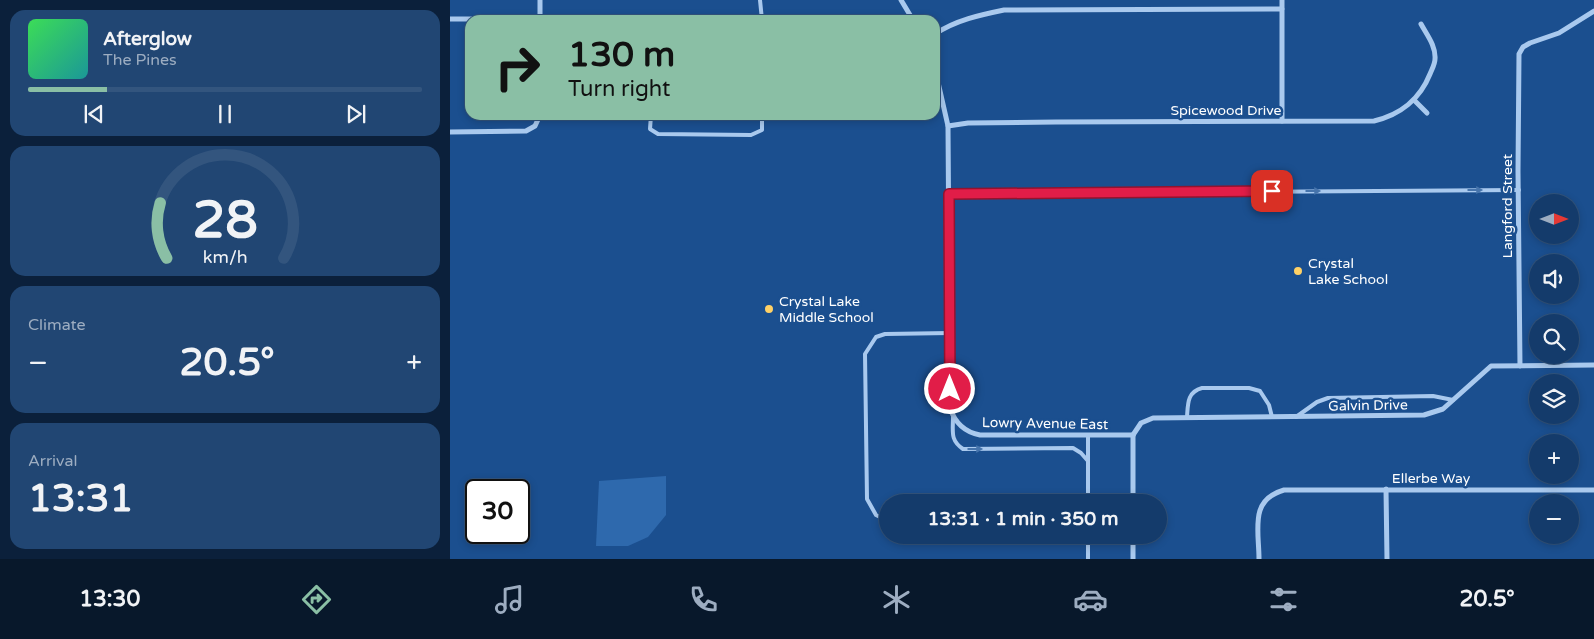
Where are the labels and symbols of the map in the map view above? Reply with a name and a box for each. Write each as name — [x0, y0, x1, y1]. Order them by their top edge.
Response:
street label: Spicewood Drive — [1170, 102, 1282, 119]
street label: Langford Street — [1499, 153, 1516, 258]
pin — [1251, 170, 1293, 212]
one-way arrow — [1468, 186, 1484, 194]
one-way arrow — [1305, 187, 1321, 195]
north arrow — [1529, 194, 1579, 244]
place label: Crystal Lake School — [1308, 255, 1388, 288]
marker: Crystal Lake School — [1292, 265, 1304, 277]
place label: Crystal Lake Middle School — [779, 293, 874, 326]
marker: Crystal Lake Middle School — [763, 303, 775, 315]
position arrow — [923, 362, 975, 414]
street label: Galvin Drive — [1328, 396, 1408, 415]
street label: Lowry Avenue East — [982, 414, 1109, 433]
one-way arrow — [967, 445, 983, 453]
street label: Ellerbe Way — [1392, 470, 1471, 487]
speed limit sign: 30 — [465, 479, 530, 544]

